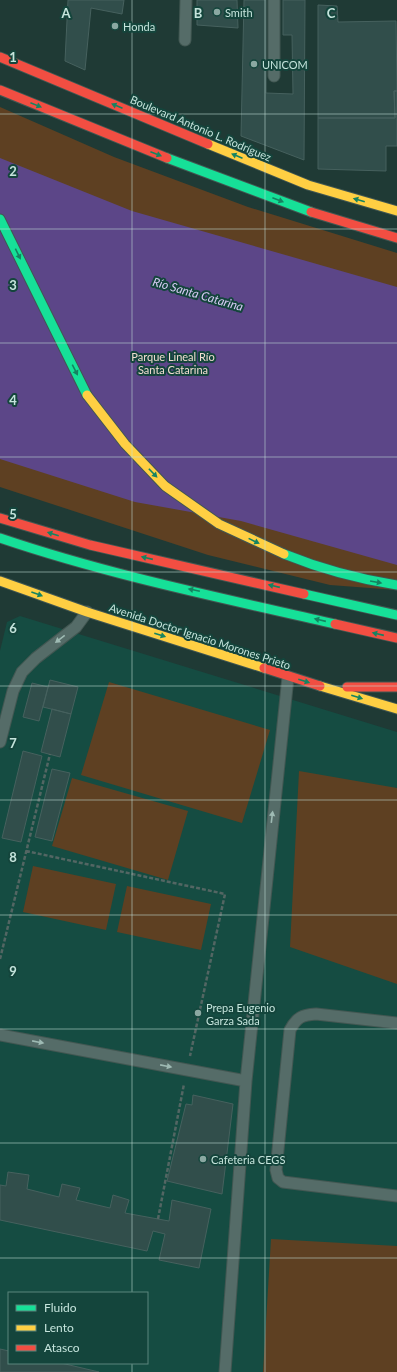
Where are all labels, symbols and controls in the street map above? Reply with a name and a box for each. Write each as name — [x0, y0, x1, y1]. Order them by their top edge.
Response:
text: A — [60, 5, 71, 21]
text: B — [194, 5, 203, 21]
text: C — [327, 5, 336, 21]
place label: Smith — [225, 6, 253, 19]
marker: Smith — [212, 7, 222, 17]
place label: Honda — [123, 20, 155, 33]
marker: Honda — [110, 21, 120, 31]
text: 1 — [9, 49, 17, 65]
place label: UNICOM — [262, 58, 308, 71]
marker: UNICOM — [249, 59, 259, 69]
street label: Boulevard Antonio L. Rodríguez — [129, 92, 273, 164]
one-way arrow — [31, 102, 42, 108]
one-way arrow — [111, 103, 123, 109]
one-way arrow — [151, 152, 163, 158]
one-way arrow — [231, 153, 243, 159]
text: 2 — [9, 163, 17, 179]
one-way arrow — [353, 197, 365, 203]
one-way arrow — [272, 198, 284, 204]
one-way arrow — [15, 248, 21, 259]
water label: Río Santa Catarina — [151, 274, 245, 314]
text: 3 — [9, 277, 17, 293]
park label: Parque Lineal Río Santa Catarina — [131, 350, 215, 376]
one-way arrow — [72, 364, 79, 376]
text: 4 — [9, 392, 17, 408]
one-way arrow — [148, 468, 158, 478]
text: 5 — [9, 506, 17, 522]
one-way arrow — [46, 531, 58, 537]
one-way arrow — [248, 538, 259, 544]
one-way arrow — [141, 554, 153, 560]
one-way arrow — [370, 579, 382, 585]
one-way arrow — [268, 583, 280, 589]
one-way arrow — [187, 587, 200, 593]
one-way arrow — [31, 591, 43, 597]
street label: Avenida Doctor Ignacio Morones Prieto — [108, 600, 292, 672]
one-way arrow — [314, 617, 326, 623]
text: 6 — [9, 620, 17, 636]
one-way arrow — [371, 630, 384, 636]
one-way arrow — [154, 633, 166, 639]
one-way arrow — [54, 635, 65, 644]
one-way arrow — [298, 678, 310, 684]
one-way arrow — [351, 694, 363, 700]
text: 7 — [9, 735, 17, 751]
one-way arrow — [269, 811, 276, 823]
text: 8 — [9, 849, 17, 865]
text: 9 — [9, 963, 17, 979]
place label: Prepa Eugenio Garza Sada — [206, 1001, 275, 1027]
marker: Prepa Eugenio Garza Sada — [193, 1008, 203, 1018]
one-way arrow — [32, 1039, 44, 1045]
one-way arrow — [160, 1063, 172, 1069]
place label: Cafeteria CEGS — [211, 1153, 285, 1166]
marker: Cafeteria CEGS — [198, 1154, 208, 1164]
legend — [8, 1292, 148, 1364]
text: Fluido — [44, 1300, 77, 1315]
text: Lento — [44, 1320, 74, 1335]
text: Atasco — [44, 1340, 80, 1355]

